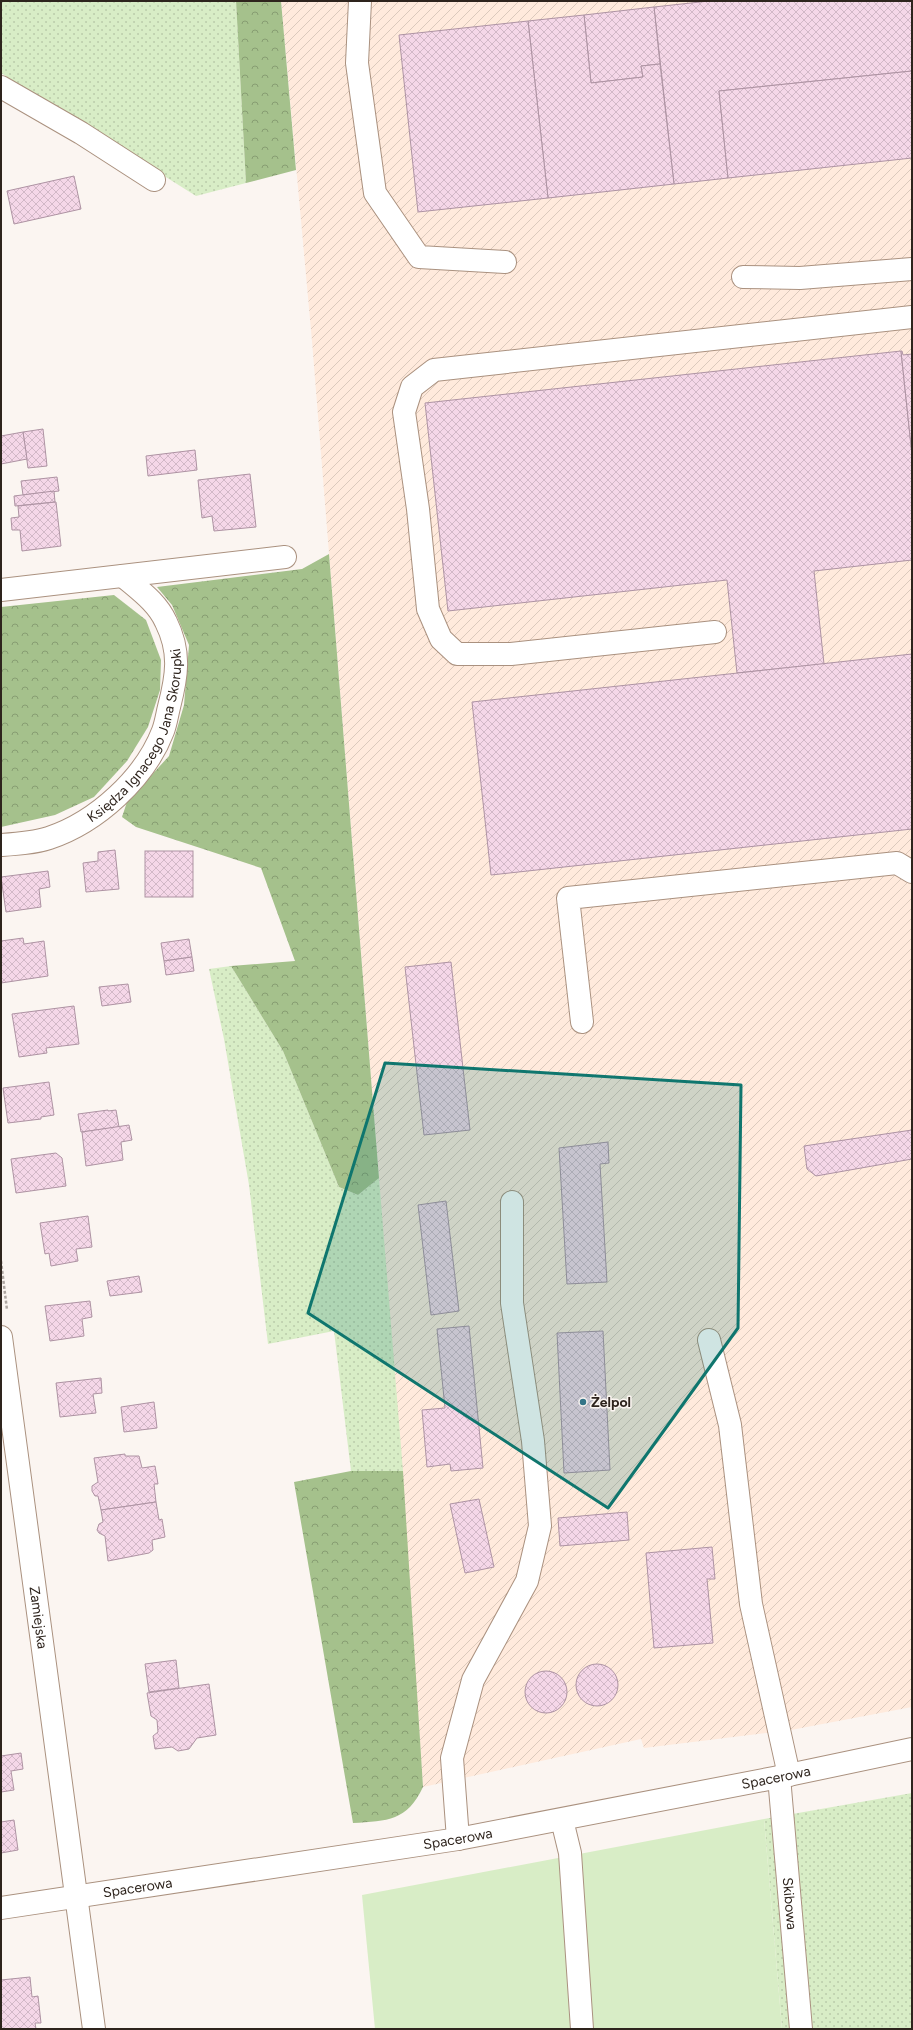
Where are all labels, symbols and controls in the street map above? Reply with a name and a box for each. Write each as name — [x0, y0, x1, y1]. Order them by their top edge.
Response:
street label: Księdza Ignacego Jana Skorupki — [84, 647, 185, 826]
place label: Żelpol — [591, 1394, 631, 1411]
marker: Żelpol — [578, 1397, 588, 1407]
street label: Zamiejska — [26, 1585, 51, 1650]
street label: Spacerowa — [740, 1763, 812, 1793]
street label: Spacerowa — [422, 1825, 494, 1853]
street label: Spacerowa — [102, 1874, 173, 1902]
street label: Skibowa — [779, 1877, 800, 1931]

